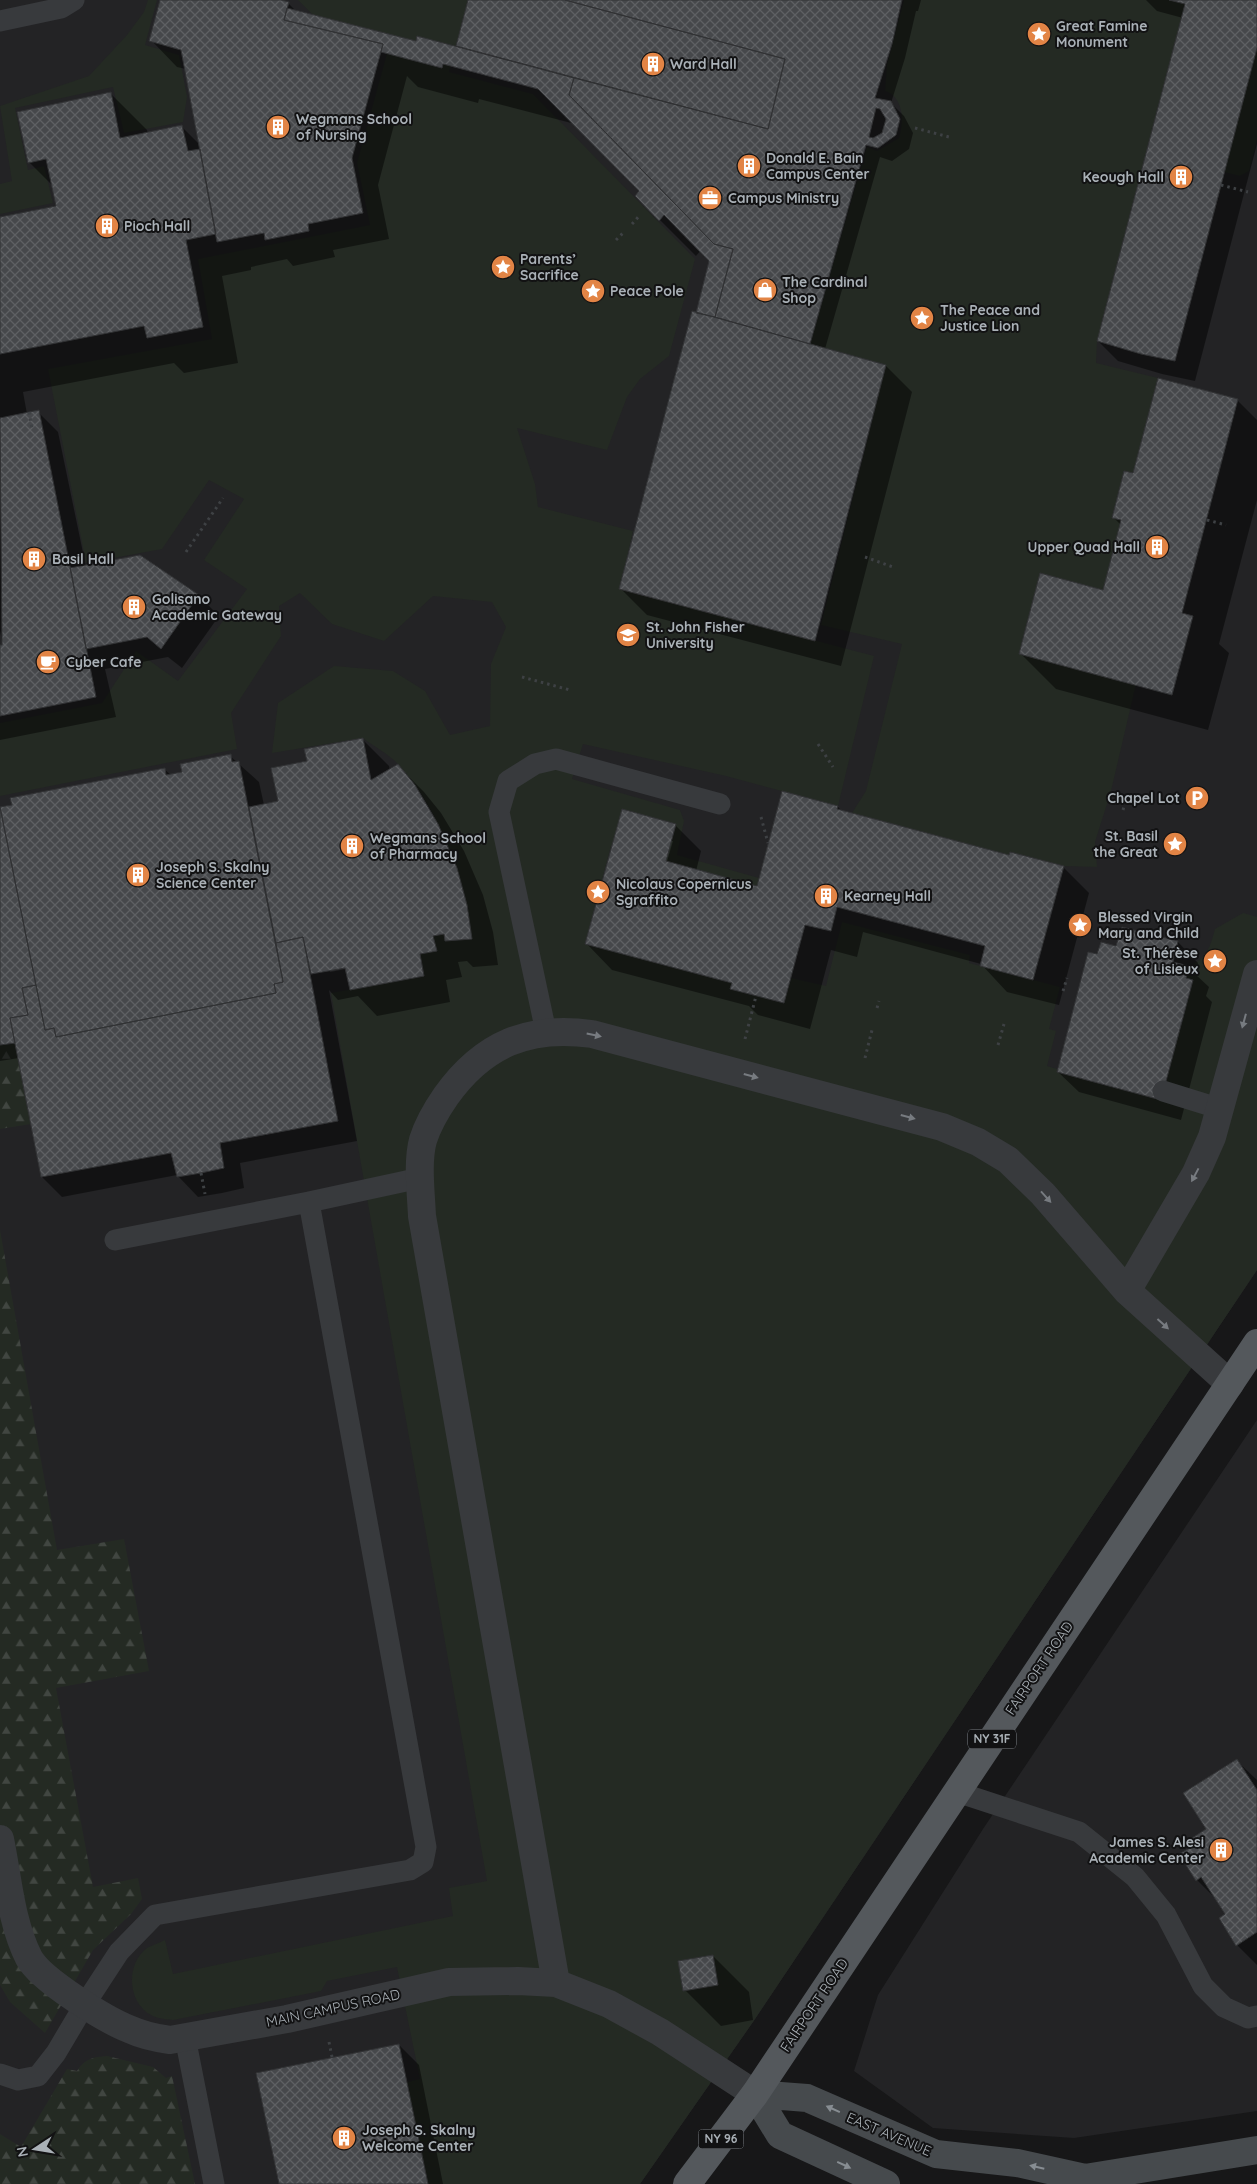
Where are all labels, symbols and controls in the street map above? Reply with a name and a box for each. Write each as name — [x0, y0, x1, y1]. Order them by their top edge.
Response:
place label: Great Famine Monument — [1056, 17, 1147, 51]
place icon: Great Famine Monument — [1026, 21, 1052, 47]
building icon: Ward Hall — [640, 51, 666, 77]
place label: Ward Hall — [670, 55, 737, 73]
place label: Wegmans School of Nursing — [296, 110, 412, 144]
building icon: Wegmans School of Nursing — [265, 114, 291, 140]
place label: Donald E. Bain Campus Center — [766, 149, 870, 183]
building icon: Donald E. Bain Campus Center — [736, 153, 762, 179]
building icon: Keough Hall — [1168, 164, 1194, 190]
place label: Keough Hall — [1083, 168, 1164, 186]
office icon: Campus Ministry — [697, 185, 723, 211]
place label: Campus Ministry — [728, 189, 839, 207]
building icon: Pioch Hall — [94, 213, 120, 239]
place label: Pioch Hall — [124, 217, 190, 235]
place label: Parents’ Sacrifice — [520, 250, 579, 284]
place icon: Parents’ Sacrifice — [490, 254, 516, 280]
place label: The Cardinal Shop — [782, 273, 868, 307]
shop icon: The Cardinal Shop — [752, 277, 778, 303]
place icon: Peace Pole — [580, 278, 606, 304]
place label: Peace Pole — [610, 282, 684, 300]
place label: The Peace and Justice Lion — [940, 301, 1040, 335]
place icon: The Peace and Justice Lion — [909, 305, 935, 331]
building icon: Upper Quad Hall — [1144, 534, 1170, 560]
place label: Upper Quad Hall — [1028, 538, 1140, 556]
building icon: Basil Hall — [21, 546, 47, 572]
place label: Basil Hall — [52, 550, 114, 568]
place label: Golisano Academic Gateway — [152, 590, 282, 624]
building icon: Golisano Academic Gateway — [121, 594, 147, 620]
place label: St. John Fisher University — [646, 618, 745, 652]
school or university icon: St. John Fisher University — [615, 622, 641, 648]
cafe icon: Cyber Cafe — [35, 649, 61, 675]
place label: Cyber Cafe — [66, 653, 142, 671]
parking icon: Chapel Lot — [1184, 785, 1210, 811]
place label: Chapel Lot — [1107, 789, 1180, 807]
place label: St. Basil the Great — [1094, 827, 1158, 861]
place label: Wegmans School of Pharmacy — [370, 829, 486, 863]
place icon: St. Basil the Great — [1162, 831, 1188, 857]
building icon: Wegmans School of Pharmacy — [339, 833, 365, 859]
place label: Joseph S. Skalny Science Center — [156, 858, 269, 892]
building icon: Joseph S. Skalny Science Center — [125, 862, 151, 888]
place label: Nicolaus Copernicus Sgraffito — [616, 875, 752, 909]
place icon: Nicolaus Copernicus Sgraffito — [585, 879, 611, 905]
building icon: Kearney Hall — [813, 883, 839, 909]
place label: Kearney Hall — [844, 887, 931, 905]
place label: Blessed Virgin Mary and Child — [1098, 908, 1199, 942]
place icon: Blessed Virgin Mary and Child — [1067, 912, 1093, 938]
place label: St. Thérèse of Lisieux — [1122, 944, 1198, 978]
place icon: St. Thérèse of Lisieux — [1202, 948, 1228, 974]
one-way arrow — [1240, 1013, 1248, 1028]
one-way arrow — [586, 1031, 601, 1039]
one-way arrow — [743, 1072, 759, 1080]
one-way arrow — [901, 1113, 916, 1121]
one-way arrow — [1191, 1168, 1199, 1182]
one-way arrow — [1040, 1191, 1052, 1203]
one-way arrow — [1157, 1318, 1169, 1330]
street label: FAIRPORT ROAD — [1001, 1618, 1077, 1718]
road number: NY 31F — [968, 1730, 1016, 1748]
place label: James S. Alesi Academic Center — [1089, 1833, 1204, 1867]
building icon: James S. Alesi Academic Center — [1208, 1837, 1234, 1863]
street label: FAIRPORT ROAD — [776, 1955, 852, 2055]
street label: MAIN CAMPUS ROAD — [264, 1985, 402, 2031]
one-way arrow — [826, 2105, 840, 2113]
street label: EAST AVENUE — [844, 2108, 934, 2160]
place label: Joseph S. Skalny Welcome Center — [362, 2121, 475, 2155]
north arrow — [10, 2124, 60, 2174]
building icon: Joseph S. Skalny Welcome Center — [331, 2125, 357, 2151]
road number: NY 96 — [698, 2130, 744, 2148]
text: N — [12, 2145, 32, 2159]
one-way arrow — [837, 2161, 851, 2169]
one-way arrow — [1030, 2163, 1045, 2171]

